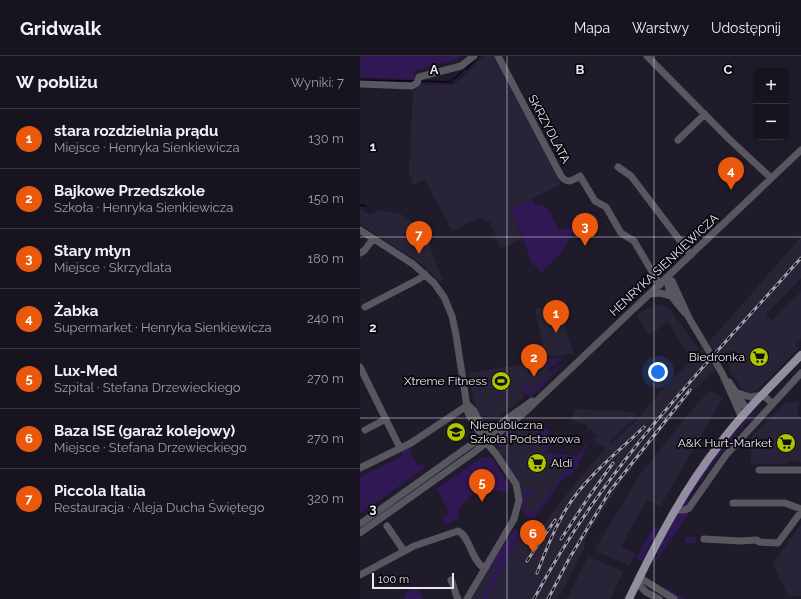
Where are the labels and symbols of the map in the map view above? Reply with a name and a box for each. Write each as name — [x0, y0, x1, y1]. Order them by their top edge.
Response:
text: A — [430, 62, 439, 77]
text: B — [576, 62, 585, 77]
text: C — [724, 62, 733, 77]
street label: SKRZYDLATA — [525, 92, 573, 166]
text: 1 — [370, 139, 377, 154]
pin: 4 — [718, 157, 744, 190]
street label: HENRYKA SIENKIEWICZA — [607, 211, 721, 319]
pin: 3 — [572, 213, 598, 246]
pin: 7 — [406, 221, 432, 254]
pin: 1 — [543, 300, 569, 333]
text: 2 — [369, 320, 377, 335]
pin: 2 — [521, 344, 547, 377]
supermarket icon: Biedronka — [748, 346, 770, 368]
place label: Biedronka — [689, 350, 745, 364]
your location — [648, 362, 668, 382]
sports icon: Xtreme Fitness — [490, 370, 512, 392]
place label: Xtreme Fitness — [404, 374, 487, 388]
place label: Niepubliczna Szkoła Podstawowa — [470, 418, 580, 446]
school or university icon: Niepubliczna Szkoła Podstawowa — [445, 421, 467, 443]
supermarket icon: A&K Hurt-Market — [775, 432, 797, 454]
place label: A&K Hurt-Market — [678, 436, 772, 450]
supermarket icon: Aldi — [526, 452, 548, 474]
place label: Aldi — [551, 456, 572, 470]
pin: 5 — [469, 469, 495, 502]
text: 3 — [369, 501, 377, 516]
pin: 6 — [520, 520, 546, 553]
scale bar — [372, 571, 454, 590]

